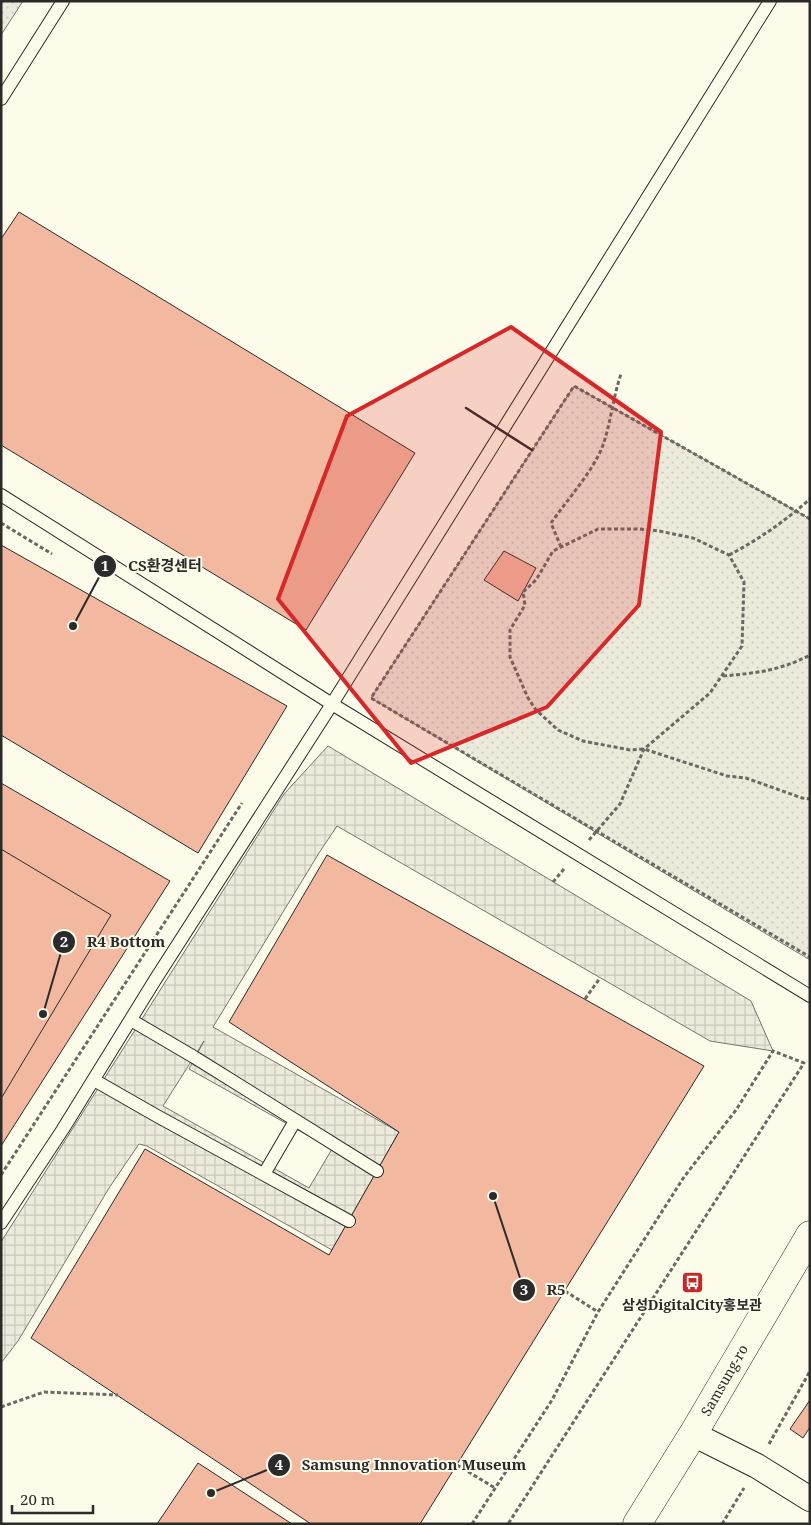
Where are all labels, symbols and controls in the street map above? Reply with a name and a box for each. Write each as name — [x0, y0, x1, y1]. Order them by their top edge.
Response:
callout: CS환경센터 — [93, 551, 212, 581]
text: 1 — [101, 555, 109, 575]
text: CS환경센터 — [128, 555, 202, 575]
callout: R4 Bottom — [52, 927, 175, 957]
text: 2 — [60, 931, 68, 951]
text: R4 Bottom — [87, 931, 165, 951]
bus stop icon: 삼성DigitalCity홍보관 — [680, 1270, 704, 1294]
callout: R5 — [512, 1275, 576, 1305]
text: 3 — [520, 1279, 528, 1299]
text: R5 — [546, 1279, 566, 1299]
place label: 삼성DigitalCity홍보관 — [622, 1295, 762, 1314]
street label: Samsung-ro — [696, 1341, 752, 1419]
callout: Samsung Innovation Museum — [267, 1450, 536, 1480]
text: 4 — [275, 1454, 284, 1474]
text: Samsung Innovation Museum — [302, 1454, 527, 1474]
scale bar — [12, 1482, 94, 1514]
text: 20 m — [20, 1489, 55, 1509]

